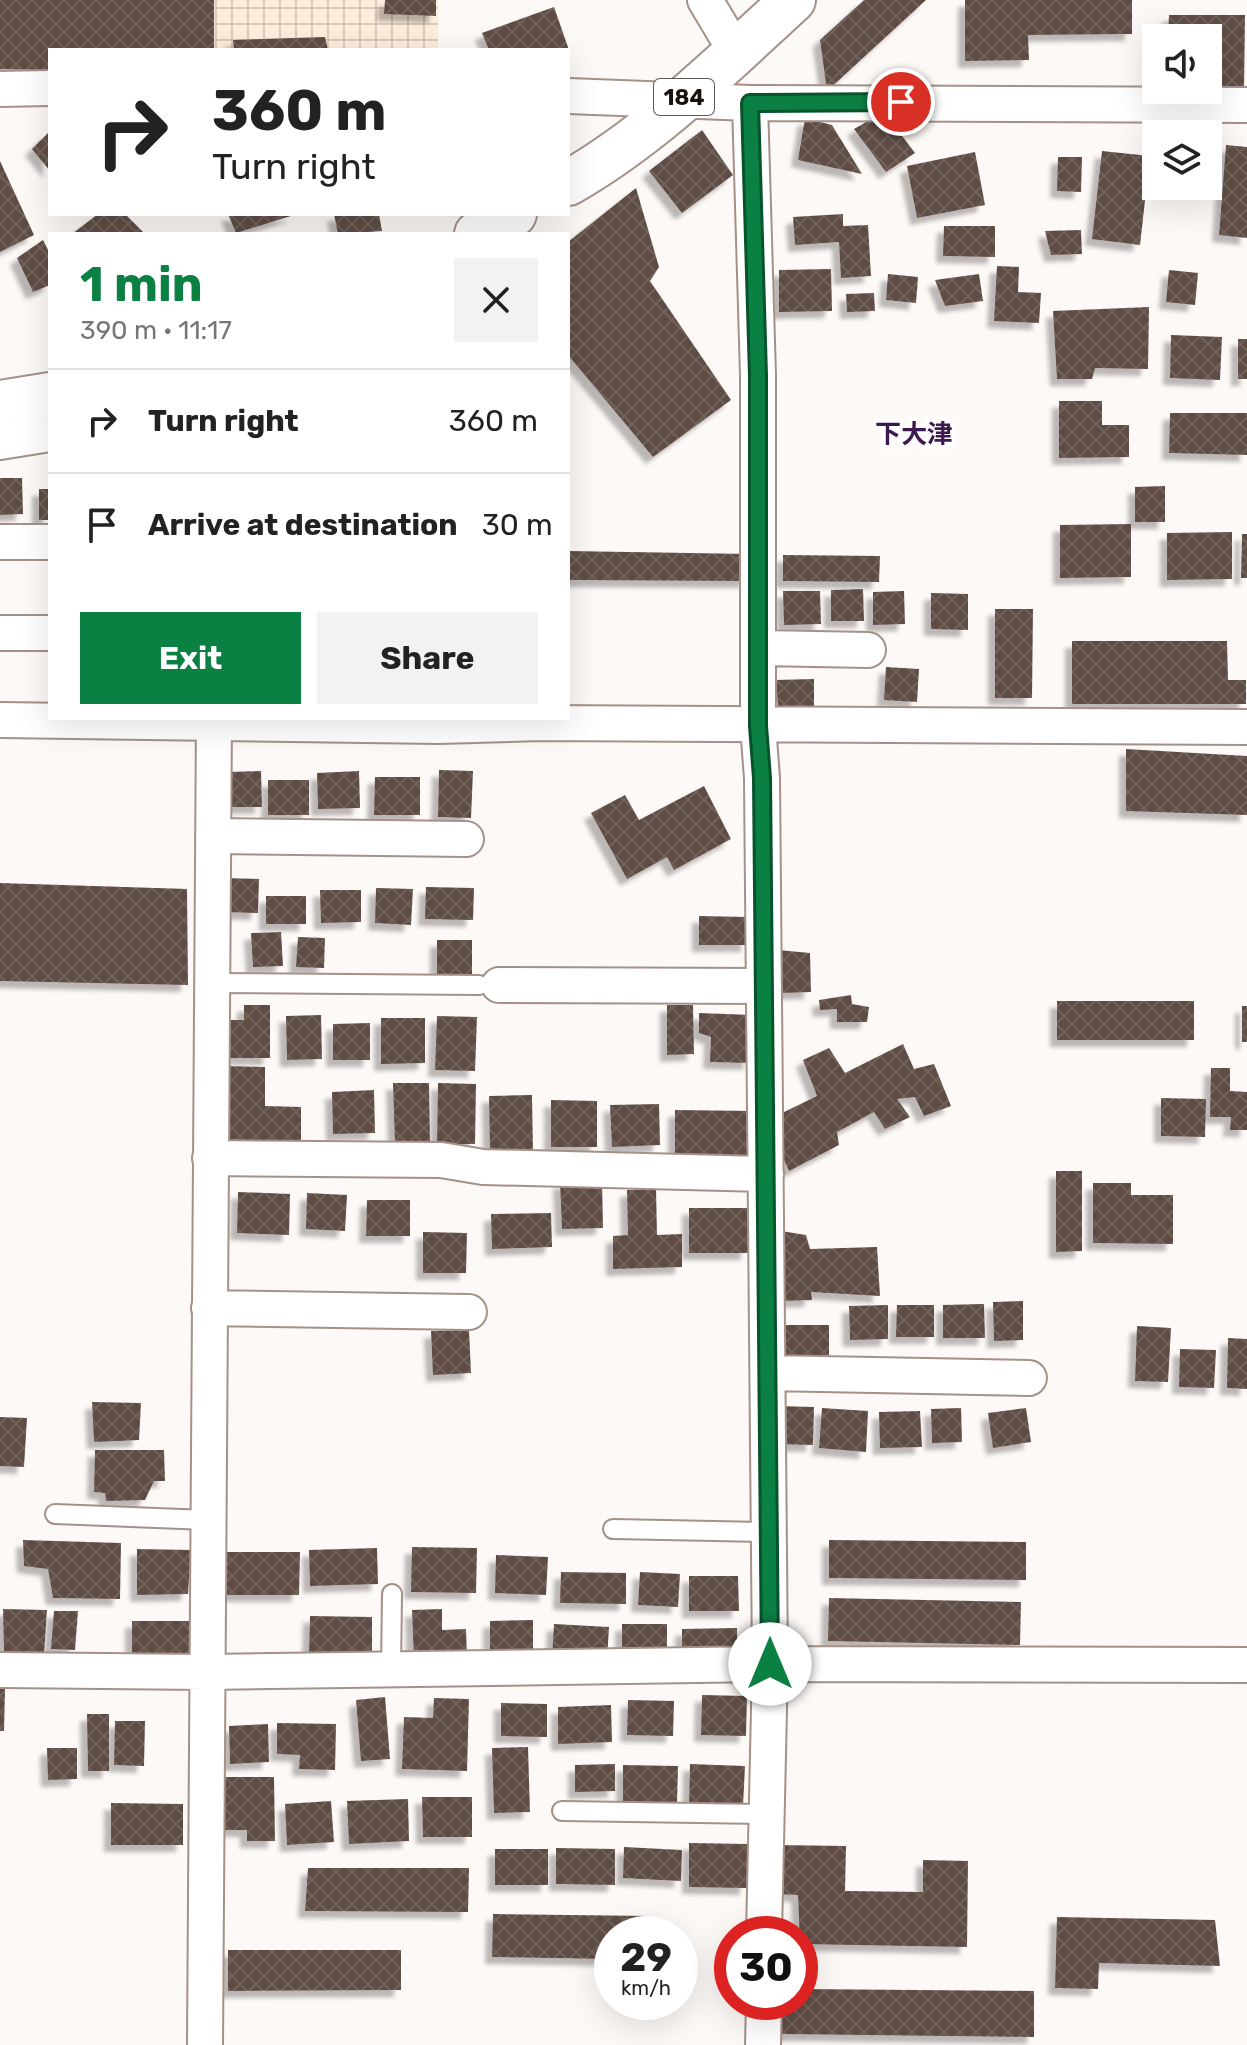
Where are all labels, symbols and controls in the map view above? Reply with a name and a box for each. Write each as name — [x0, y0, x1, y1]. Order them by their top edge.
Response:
map controls — [1142, 24, 1222, 200]
button: sound — [1142, 24, 1222, 104]
pin — [867, 68, 935, 136]
text: 360 m — [212, 78, 387, 144]
road number: 184 — [654, 79, 714, 115]
icon: right — [80, 80, 184, 184]
icon: arrive — [879, 80, 923, 124]
button: layers — [1142, 120, 1222, 200]
text: Turn right — [212, 145, 376, 188]
text: 1 min — [80, 256, 203, 313]
button: close — [454, 258, 538, 342]
text: 390 m · 11:17 — [80, 315, 232, 346]
icon: right — [80, 399, 124, 443]
text: Turn right — [148, 403, 299, 439]
text: 360 m — [449, 403, 538, 439]
district label: 下大津 — [875, 419, 953, 450]
icon: arrive — [80, 503, 124, 547]
text: Arrive at destination — [148, 507, 458, 543]
text: 30 m — [482, 507, 553, 543]
button: Exit — [80, 612, 301, 704]
button: Share — [317, 612, 538, 704]
position arrow — [728, 1622, 812, 1706]
speed limit sign: 30 — [714, 1916, 818, 2020]
text: 29 — [620, 1934, 672, 1981]
text: km/h — [621, 1976, 671, 2000]

